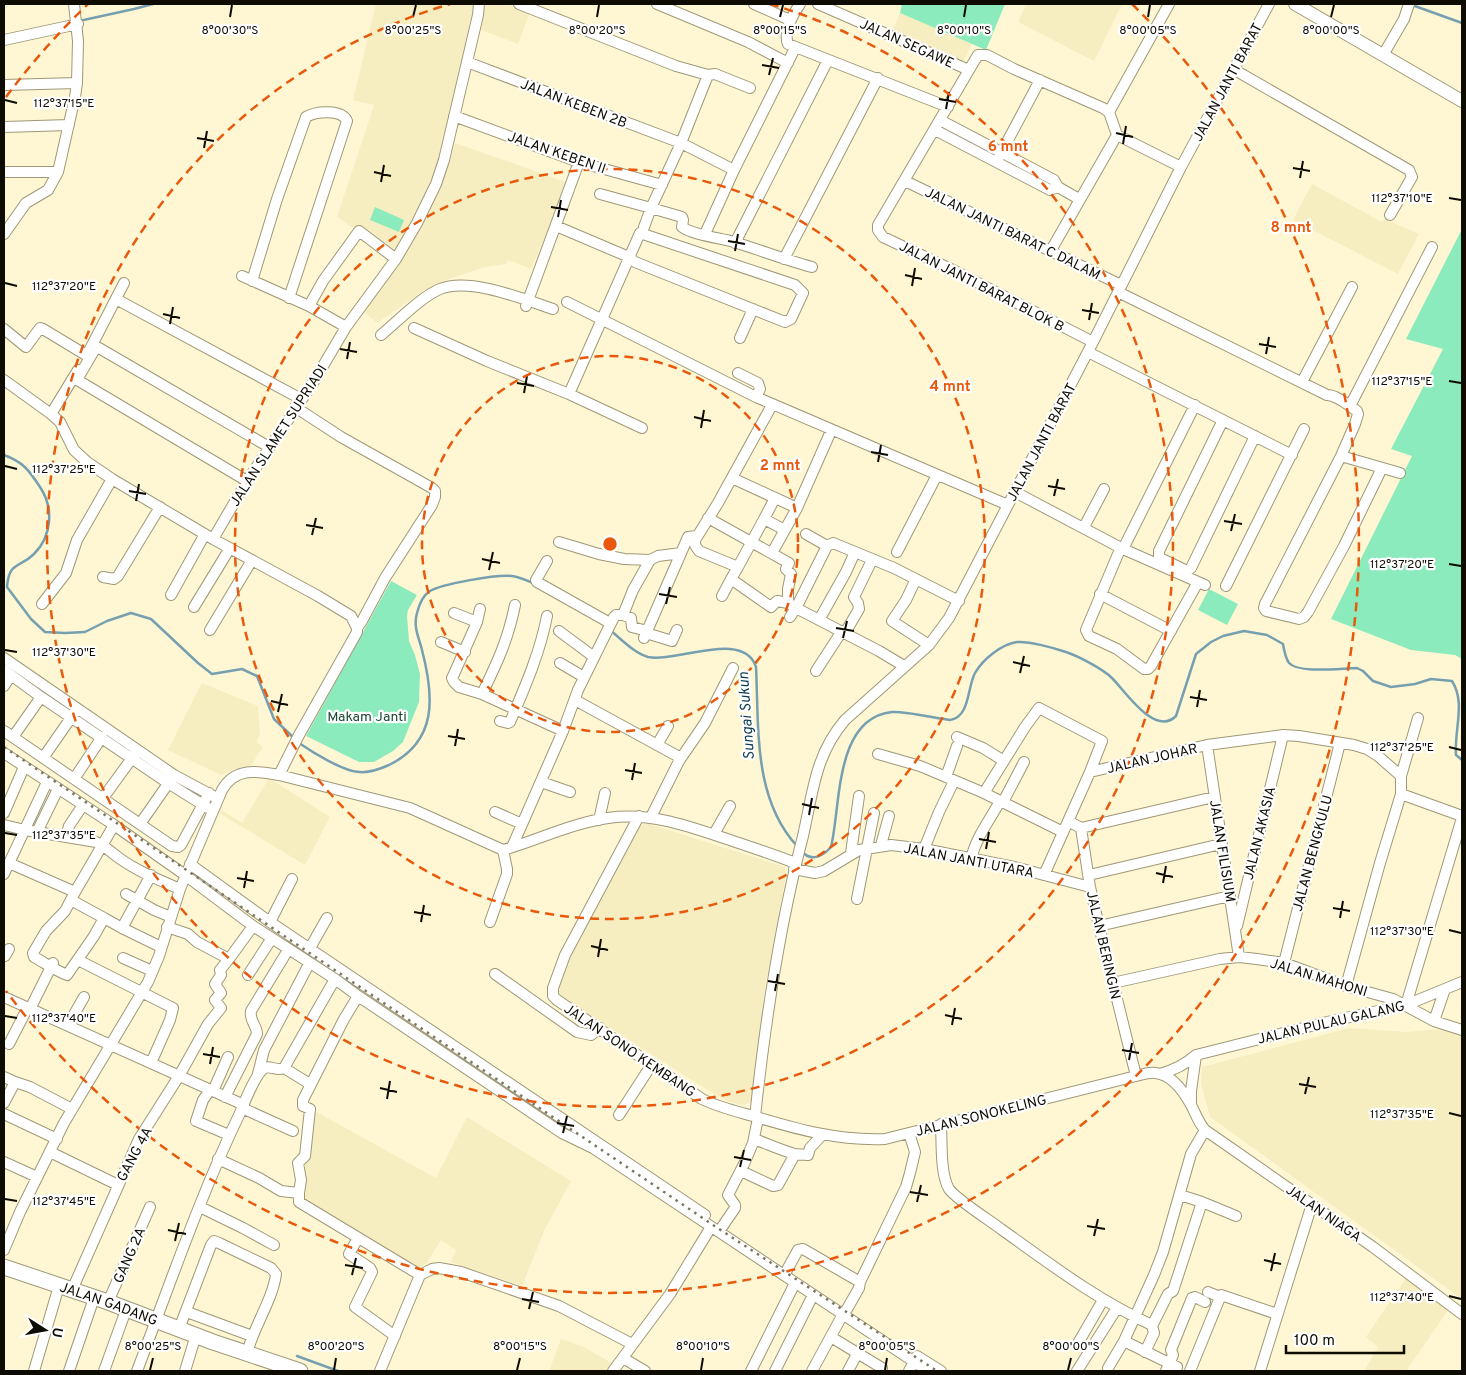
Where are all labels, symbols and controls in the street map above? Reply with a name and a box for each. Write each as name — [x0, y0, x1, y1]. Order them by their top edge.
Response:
street label: JALAN SEGAWE — [857, 16, 956, 73]
street label: JALAN JANTI BARAT — [1190, 21, 1267, 145]
text: 8°00'30"S — [202, 23, 258, 39]
text: 8°00'25"S — [385, 23, 441, 39]
text: 8°00'20"S — [568, 23, 626, 39]
text: 8°00'15"S — [753, 23, 807, 39]
text: 8°00'10"S — [937, 23, 991, 39]
text: 8°00'05"S — [1119, 23, 1177, 39]
text: 8°00'00"S — [1302, 23, 1360, 39]
street label: JALAN KEBEN 2B — [518, 76, 629, 133]
text: 112°37'15"E — [33, 96, 95, 112]
street label: JALAN KEBEN II — [505, 129, 608, 178]
text: 6 mnt — [988, 138, 1028, 157]
street label: JALAN JANTI BARAT C DALAM — [922, 184, 1103, 284]
text: 112°37'10"E — [1371, 191, 1433, 207]
text: 8 mnt — [1271, 219, 1312, 238]
street label: JALAN JANTI BARAT BLOK B — [896, 238, 1067, 336]
text: 112°37'20"E — [32, 279, 96, 295]
street label: JALAN SLAMET SUPRIADI — [227, 362, 331, 510]
text: 112°37'15"E — [1371, 374, 1433, 390]
text: 4 mnt — [929, 378, 971, 397]
street label: JALAN JANTI BARAT — [1004, 381, 1081, 505]
text: 2 mnt — [760, 457, 800, 476]
text: 112°37'25"E — [32, 462, 96, 478]
centre of rings — [601, 535, 619, 553]
text: 112°37'20"E — [1370, 557, 1434, 573]
text: 112°37'30"E — [32, 645, 96, 661]
water label: Sungai Sukun — [735, 671, 760, 761]
park label: Makam Janti — [327, 709, 407, 726]
text: 112°37'25"E — [1370, 740, 1434, 756]
street label: JALAN JOHAR — [1105, 741, 1199, 778]
street label: JALAN AKASIA — [1241, 785, 1280, 882]
street label: JALAN BENGKULU — [1290, 793, 1337, 913]
street label: JALAN FILISIUM — [1205, 799, 1238, 904]
text: 112°37'35"E — [32, 828, 96, 844]
street label: JALAN JANTI UTARA — [902, 841, 1035, 882]
street label: JALAN BERINGIN — [1082, 889, 1123, 1001]
text: 112°37'30"E — [1370, 924, 1434, 940]
street label: JALAN MAHONI — [1268, 956, 1369, 1001]
street label: JALAN PULAU GALANG — [1256, 998, 1407, 1049]
street label: JALAN SONO KEMBANG — [560, 1001, 698, 1102]
text: 112°37'40"E — [32, 1011, 96, 1027]
street label: JALAN SONOKELING — [914, 1092, 1049, 1141]
text: 112°37'35"E — [1370, 1107, 1434, 1123]
street label: GANG 4A — [114, 1125, 157, 1185]
street label: JALAN NIAGA — [1282, 1182, 1364, 1246]
text: 112°37'45"E — [32, 1194, 96, 1210]
street label: GANG 2A — [111, 1225, 150, 1286]
street label: JALAN GADANG — [57, 1279, 160, 1330]
text: 112°37'40"E — [1370, 1290, 1434, 1306]
north arrow — [20, 1305, 70, 1355]
scale bar — [1286, 1322, 1404, 1354]
text: U — [47, 1326, 66, 1339]
text: 100 m — [1294, 1332, 1335, 1351]
text: 8°00'25"S — [125, 1339, 181, 1355]
text: 8°00'20"S — [307, 1339, 365, 1355]
text: 8°00'15"S — [493, 1339, 547, 1355]
text: 8°00'10"S — [676, 1339, 730, 1355]
text: 8°00'05"S — [858, 1339, 916, 1355]
text: 8°00'00"S — [1042, 1339, 1100, 1355]

